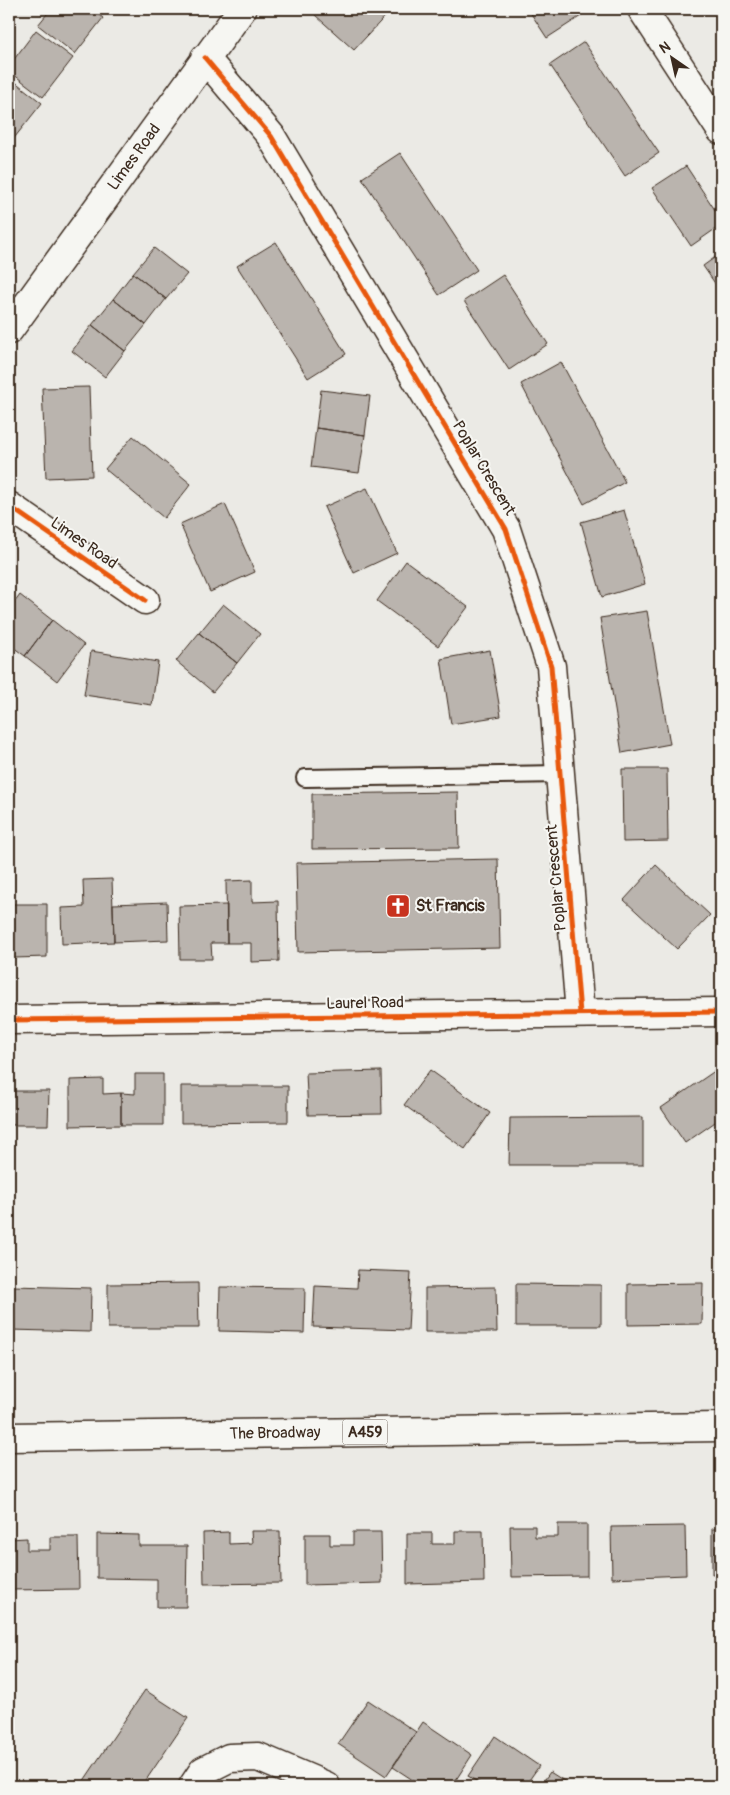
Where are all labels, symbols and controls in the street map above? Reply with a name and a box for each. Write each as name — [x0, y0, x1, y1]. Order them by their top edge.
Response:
north arrow — [648, 32, 698, 82]
text: N — [656, 38, 674, 57]
street label: Limes Road — [103, 120, 165, 194]
street label: Poplar Crescent — [448, 417, 520, 519]
street label: Limes Road — [47, 513, 121, 573]
street label: Poplar Crescent — [541, 823, 571, 932]
church icon: St Francis — [385, 893, 411, 919]
place label: St Francis — [416, 896, 486, 916]
street label: Laurel Road — [326, 992, 404, 1014]
road number: A459 — [342, 1420, 388, 1444]
street label: The Broadway — [229, 1422, 321, 1444]

